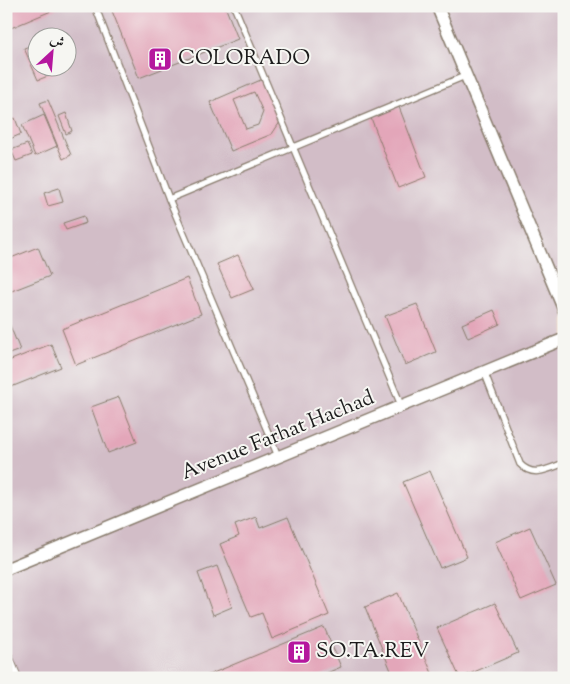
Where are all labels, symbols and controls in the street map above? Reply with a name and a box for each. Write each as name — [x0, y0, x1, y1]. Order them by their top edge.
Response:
north arrow — [28, 28, 78, 78]
text: ش — [46, 30, 68, 54]
place label: COLORADO — [178, 44, 310, 74]
building icon: COLORADO — [147, 46, 173, 72]
street label: Avenue Farhat Hachad — [177, 384, 379, 488]
place label: SO.TA.REV — [316, 637, 429, 667]
building icon: SO.TA.REV — [286, 639, 312, 665]

